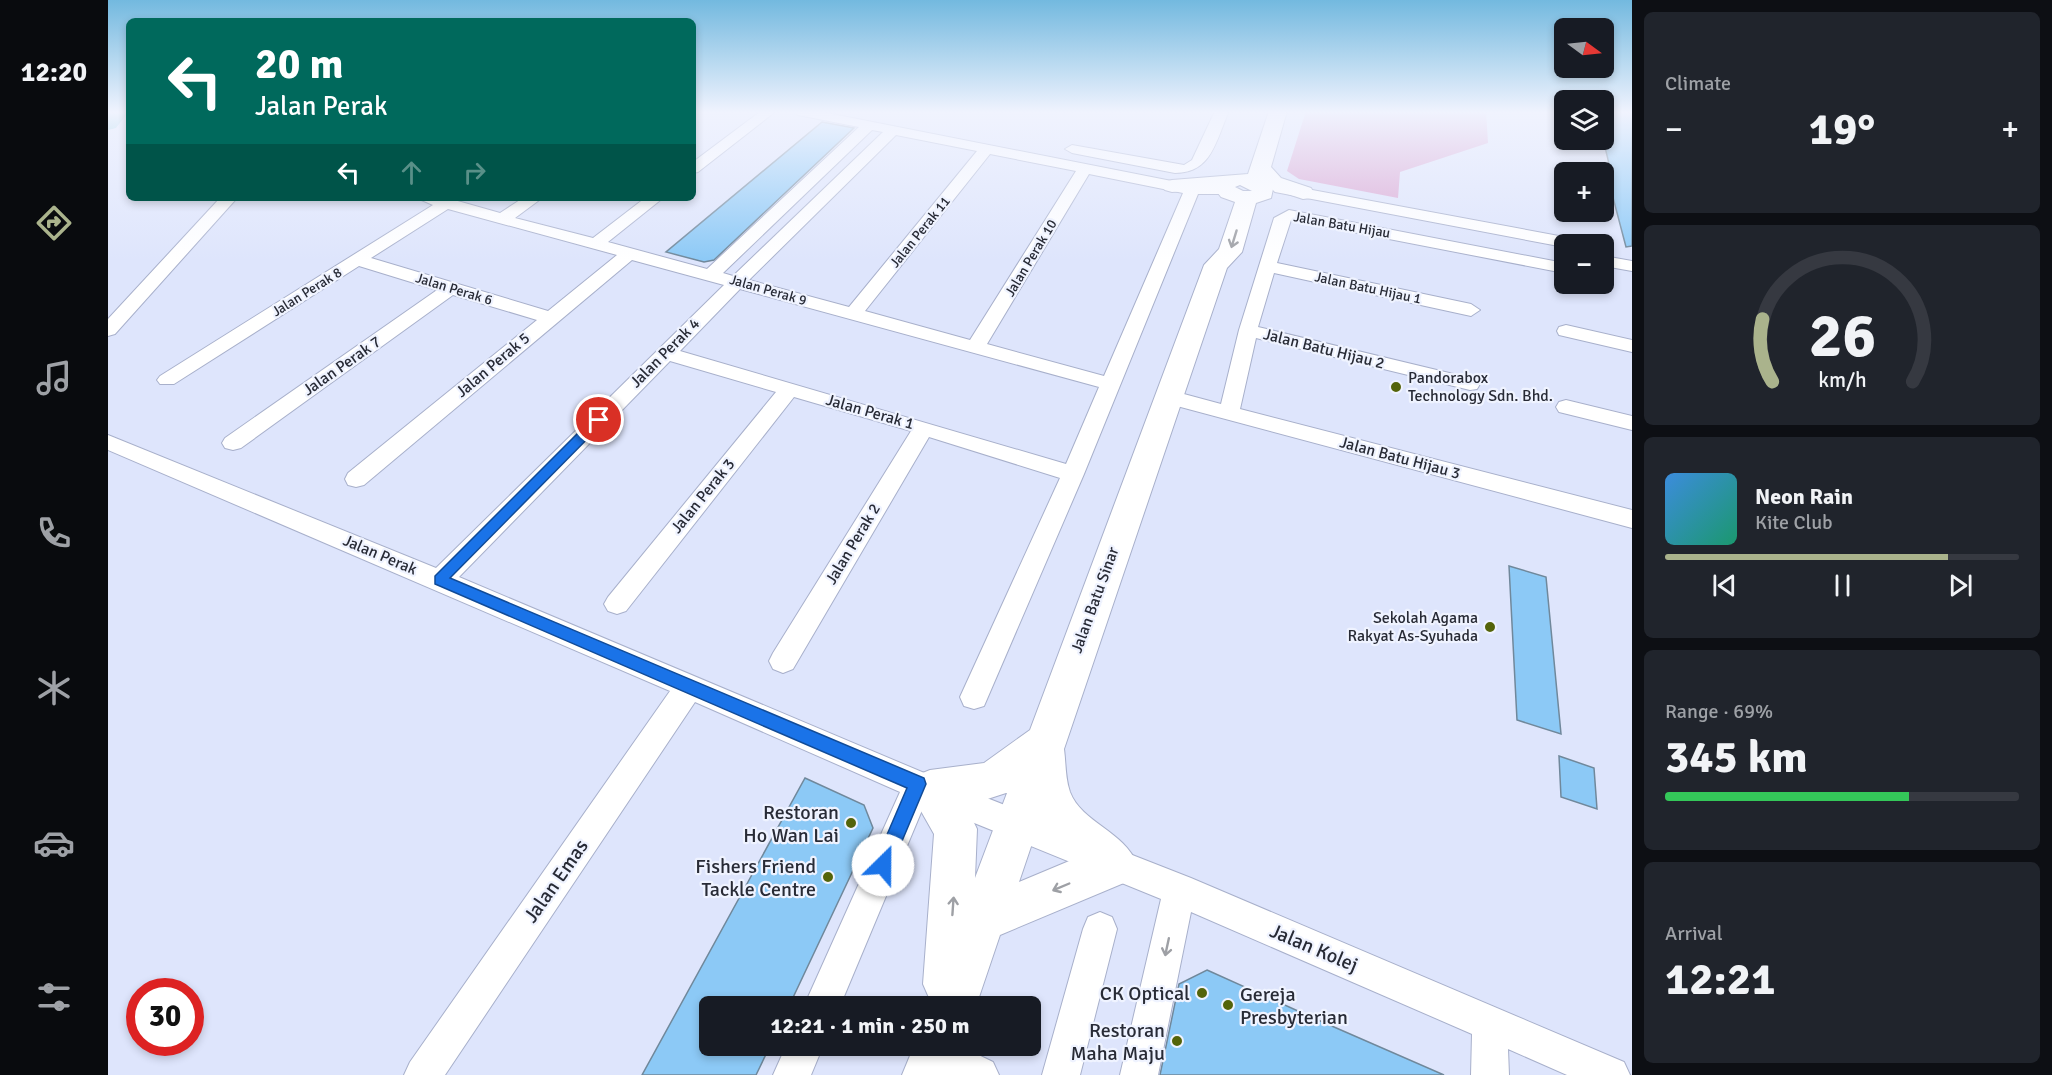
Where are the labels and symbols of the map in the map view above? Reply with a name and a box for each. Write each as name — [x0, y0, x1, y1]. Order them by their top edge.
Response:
north arrow — [1554, 18, 1614, 78]
street label: Jalan Perak 11 — [886, 193, 954, 271]
street label: Jalan Batu Hijau — [1292, 208, 1392, 242]
street label: Jalan Perak 10 — [1001, 216, 1061, 300]
one-way arrow — [1228, 229, 1239, 248]
street label: Jalan Perak 8 — [269, 264, 345, 320]
street label: Jalan Batu Hijau 1 — [1313, 268, 1423, 308]
street label: Jalan Perak 6 — [414, 269, 494, 309]
street label: Jalan Perak 9 — [728, 271, 808, 309]
street label: Jalan Perak 4 — [626, 314, 704, 392]
street label: Jalan Batu Hijau 2 — [1261, 324, 1387, 374]
street label: Jalan Perak 5 — [452, 328, 534, 402]
street label: Jalan Perak 7 — [299, 332, 385, 400]
place label: Pandorabox Technology Sdn. Bhd. — [1408, 368, 1553, 406]
marker: Pandorabox Technology Sdn. Bhd. — [1389, 380, 1403, 394]
street label: Jalan Perak 1 — [824, 390, 916, 434]
pin — [573, 394, 624, 445]
street label: Jalan Batu Hijau 3 — [1338, 432, 1462, 484]
street label: Jalan Perak 3 — [667, 454, 739, 538]
street label: Jalan Perak 2 — [821, 500, 885, 588]
street label: Jalan Perak — [340, 530, 420, 580]
street label: Jalan Batu Sinar — [1067, 544, 1123, 656]
place label: Sekolah Agama Rakyat As-Syuhada — [1348, 608, 1478, 646]
marker: Sekolah Agama Rakyat As-Syuhada — [1483, 620, 1497, 634]
place label: Restoran Ho Wan Lai — [743, 800, 839, 848]
marker: Restoran Ho Wan Lai — [844, 816, 858, 830]
position arrow — [851, 833, 915, 897]
street label: Jalan Emas — [518, 834, 594, 928]
place label: Fishers Friend Tackle Centre — [695, 854, 816, 902]
marker: Fishers Friend Tackle Centre — [821, 870, 835, 884]
one-way arrow — [1052, 882, 1071, 893]
one-way arrow — [947, 897, 958, 917]
street label: Jalan Kolej — [1266, 918, 1362, 978]
one-way arrow — [1160, 937, 1172, 956]
speed limit sign: 30 — [126, 978, 204, 1056]
place label: CK Optical — [1100, 981, 1190, 1006]
place label: Gereja Presbyterian — [1240, 982, 1348, 1030]
marker: CK Optical — [1195, 986, 1209, 1000]
marker: Gereja Presbyterian — [1221, 998, 1235, 1012]
place label: Restoran Maha Maju — [1070, 1018, 1165, 1066]
marker: Restoran Maha Maju — [1170, 1034, 1184, 1048]

